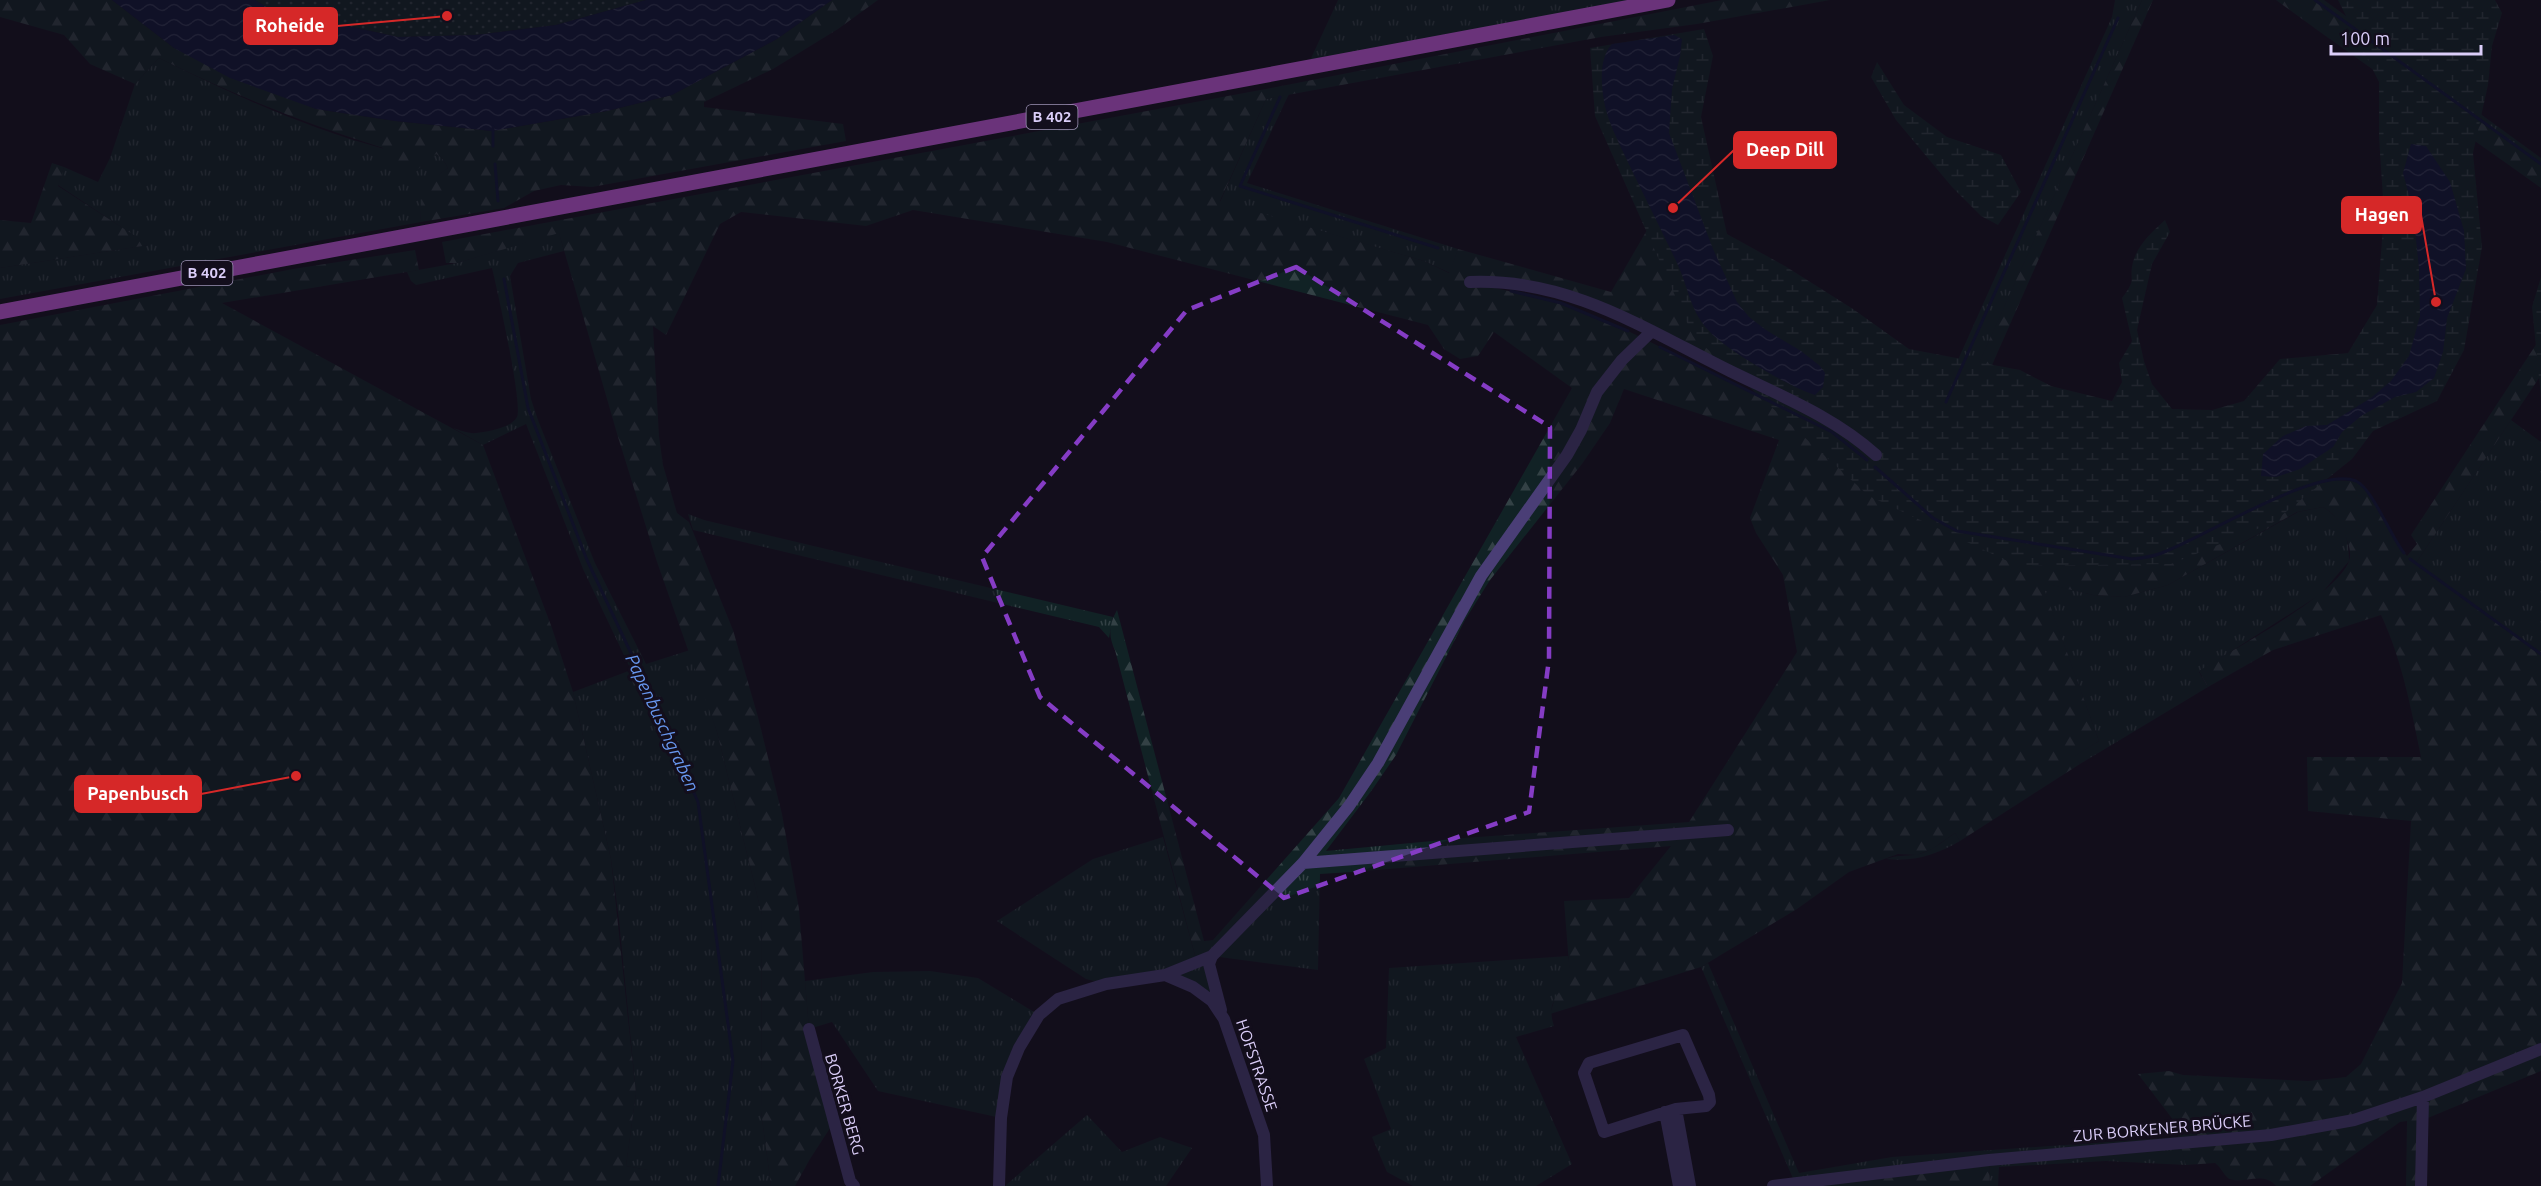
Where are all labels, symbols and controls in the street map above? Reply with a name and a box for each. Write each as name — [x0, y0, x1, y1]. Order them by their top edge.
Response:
callout: Roheide — [244, 8, 337, 44]
text: Roheide — [255, 15, 325, 35]
scale bar — [2331, 18, 2481, 56]
text: 100 m — [2340, 28, 2390, 48]
road number: B 402 — [1026, 105, 1078, 129]
callout: Deep Dill — [1734, 132, 1836, 168]
text: Deep Dill — [1746, 139, 1825, 159]
callout: Hagen — [2342, 197, 2421, 233]
text: Hagen — [2355, 204, 2409, 224]
road number: B 402 — [182, 261, 232, 285]
water label: Papenbuschgraben — [622, 651, 704, 795]
callout: Papenbusch — [75, 776, 201, 812]
text: Papenbusch — [87, 783, 189, 803]
street label: HOFSTRASSE — [1233, 1017, 1281, 1113]
street label: BORKER BERG — [822, 1051, 868, 1157]
street label: ZUR BORKENER BRÜCKE — [2072, 1111, 2252, 1145]

